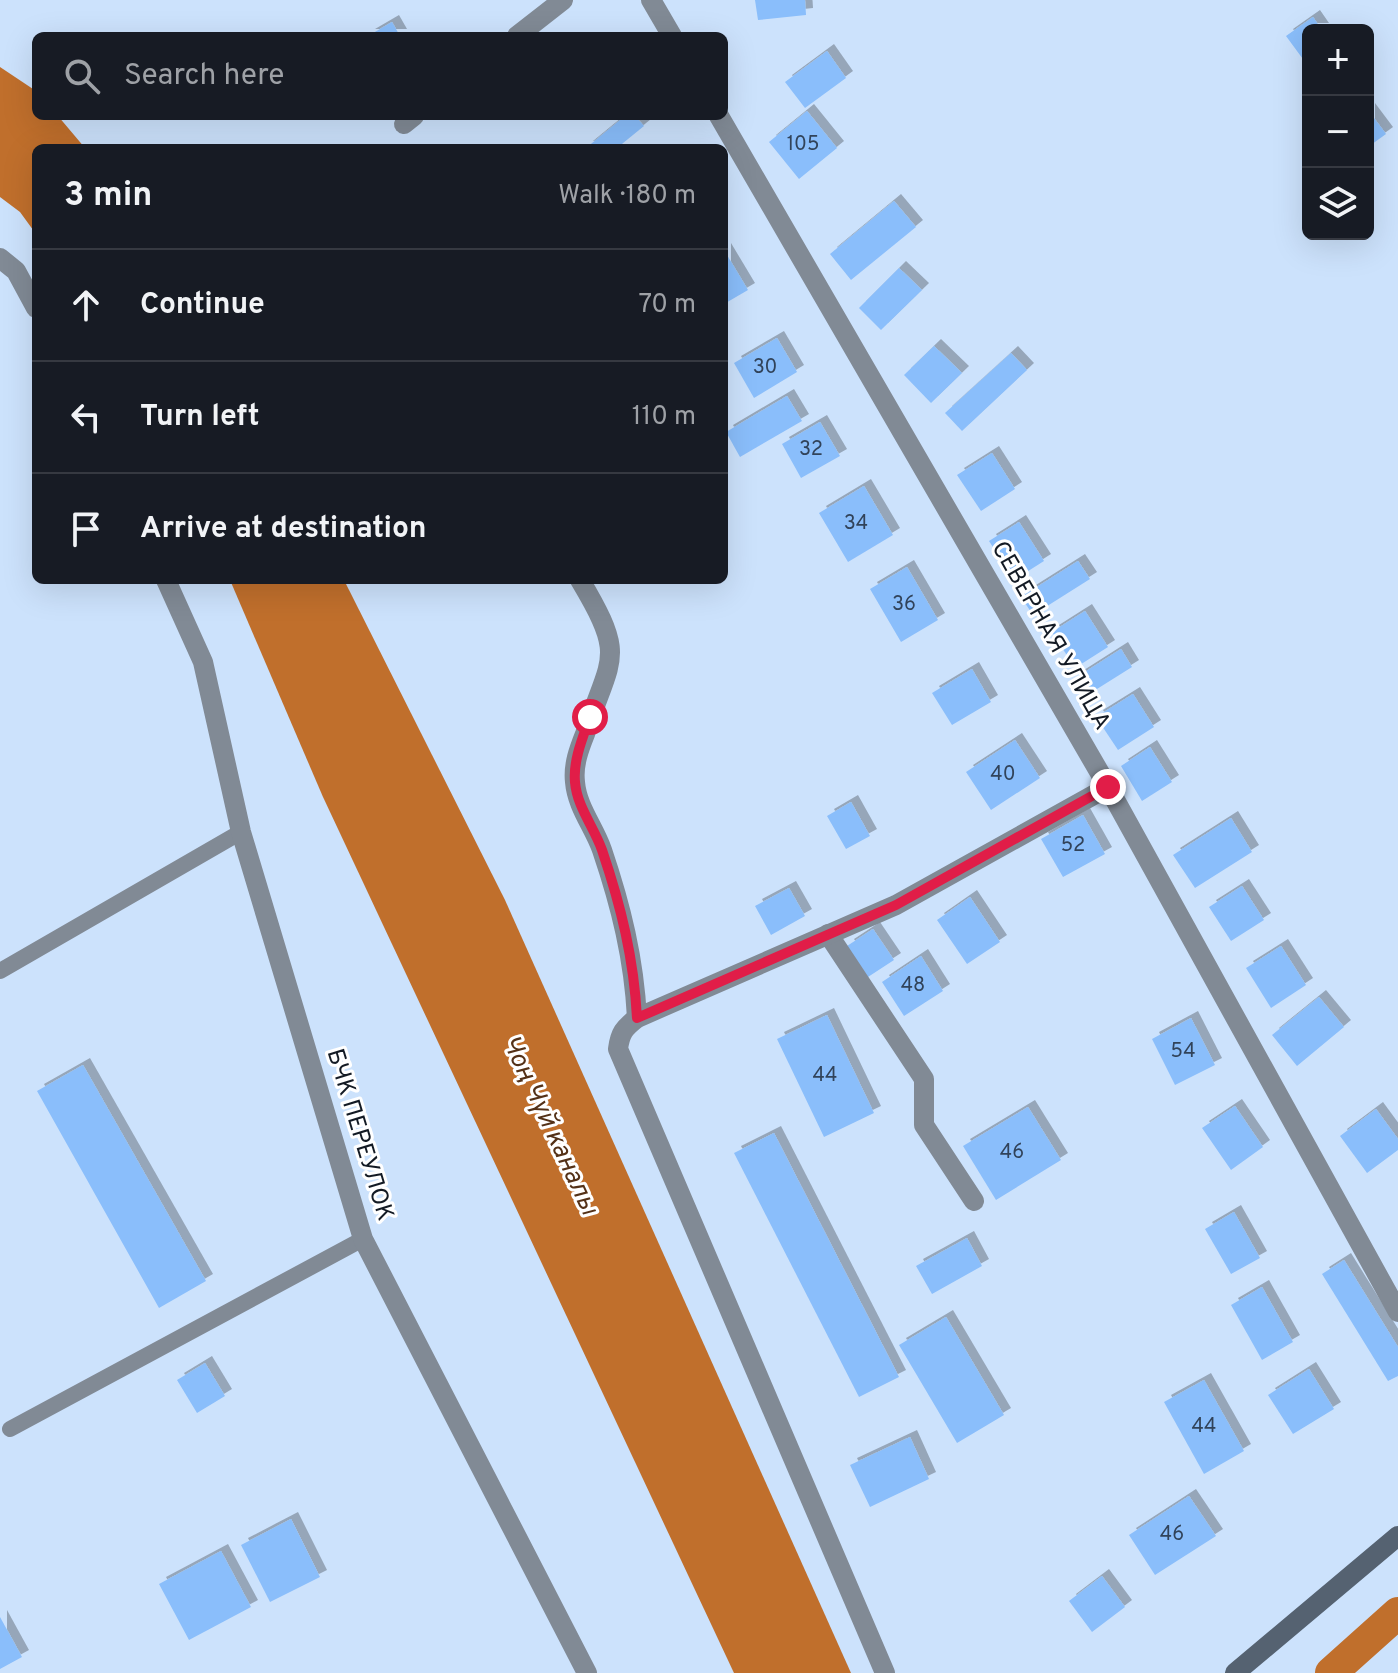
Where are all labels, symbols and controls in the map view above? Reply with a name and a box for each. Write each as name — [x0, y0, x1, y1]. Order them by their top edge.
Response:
map controls — [1302, 24, 1374, 240]
button: + — [1302, 24, 1374, 96]
search box — [32, 32, 728, 120]
icon: search — [60, 54, 104, 98]
text: Search here — [124, 58, 284, 95]
button: − — [1302, 96, 1374, 168]
house number: 105 — [787, 132, 819, 158]
button: layers — [1302, 168, 1374, 240]
text: 3 min — [64, 175, 152, 218]
text: Walk · 180 m — [558, 180, 696, 213]
icon: ahead — [64, 283, 108, 327]
text: Continue — [140, 287, 265, 324]
text: 70 m — [638, 289, 696, 322]
house number: 30 — [753, 355, 777, 381]
icon: left — [64, 395, 108, 439]
text: Turn left — [140, 399, 260, 436]
text: 110 m — [632, 401, 696, 434]
house number: 32 — [799, 437, 823, 463]
icon: arrive — [64, 507, 108, 551]
text: Arrive at destination — [140, 511, 426, 548]
house number: 34 — [844, 511, 868, 537]
street label: СЕВЕРНАЯ УЛИЦА — [984, 536, 1116, 736]
house number: 36 — [892, 592, 916, 618]
route start — [572, 699, 608, 735]
house number: 40 — [990, 762, 1016, 788]
route end — [1090, 769, 1126, 805]
house number: 52 — [1061, 833, 1085, 859]
house number: 48 — [901, 973, 925, 999]
water label: Чоң Чүй каналы — [493, 1031, 605, 1221]
house number: 54 — [1170, 1039, 1196, 1065]
street label: БЧК ПЕРЕУЛОК — [319, 1045, 399, 1225]
house number: 44 — [813, 1063, 837, 1089]
house number: 46 — [1000, 1140, 1024, 1166]
house number: 44 — [1192, 1414, 1216, 1440]
house number: 46 — [1160, 1522, 1184, 1548]

